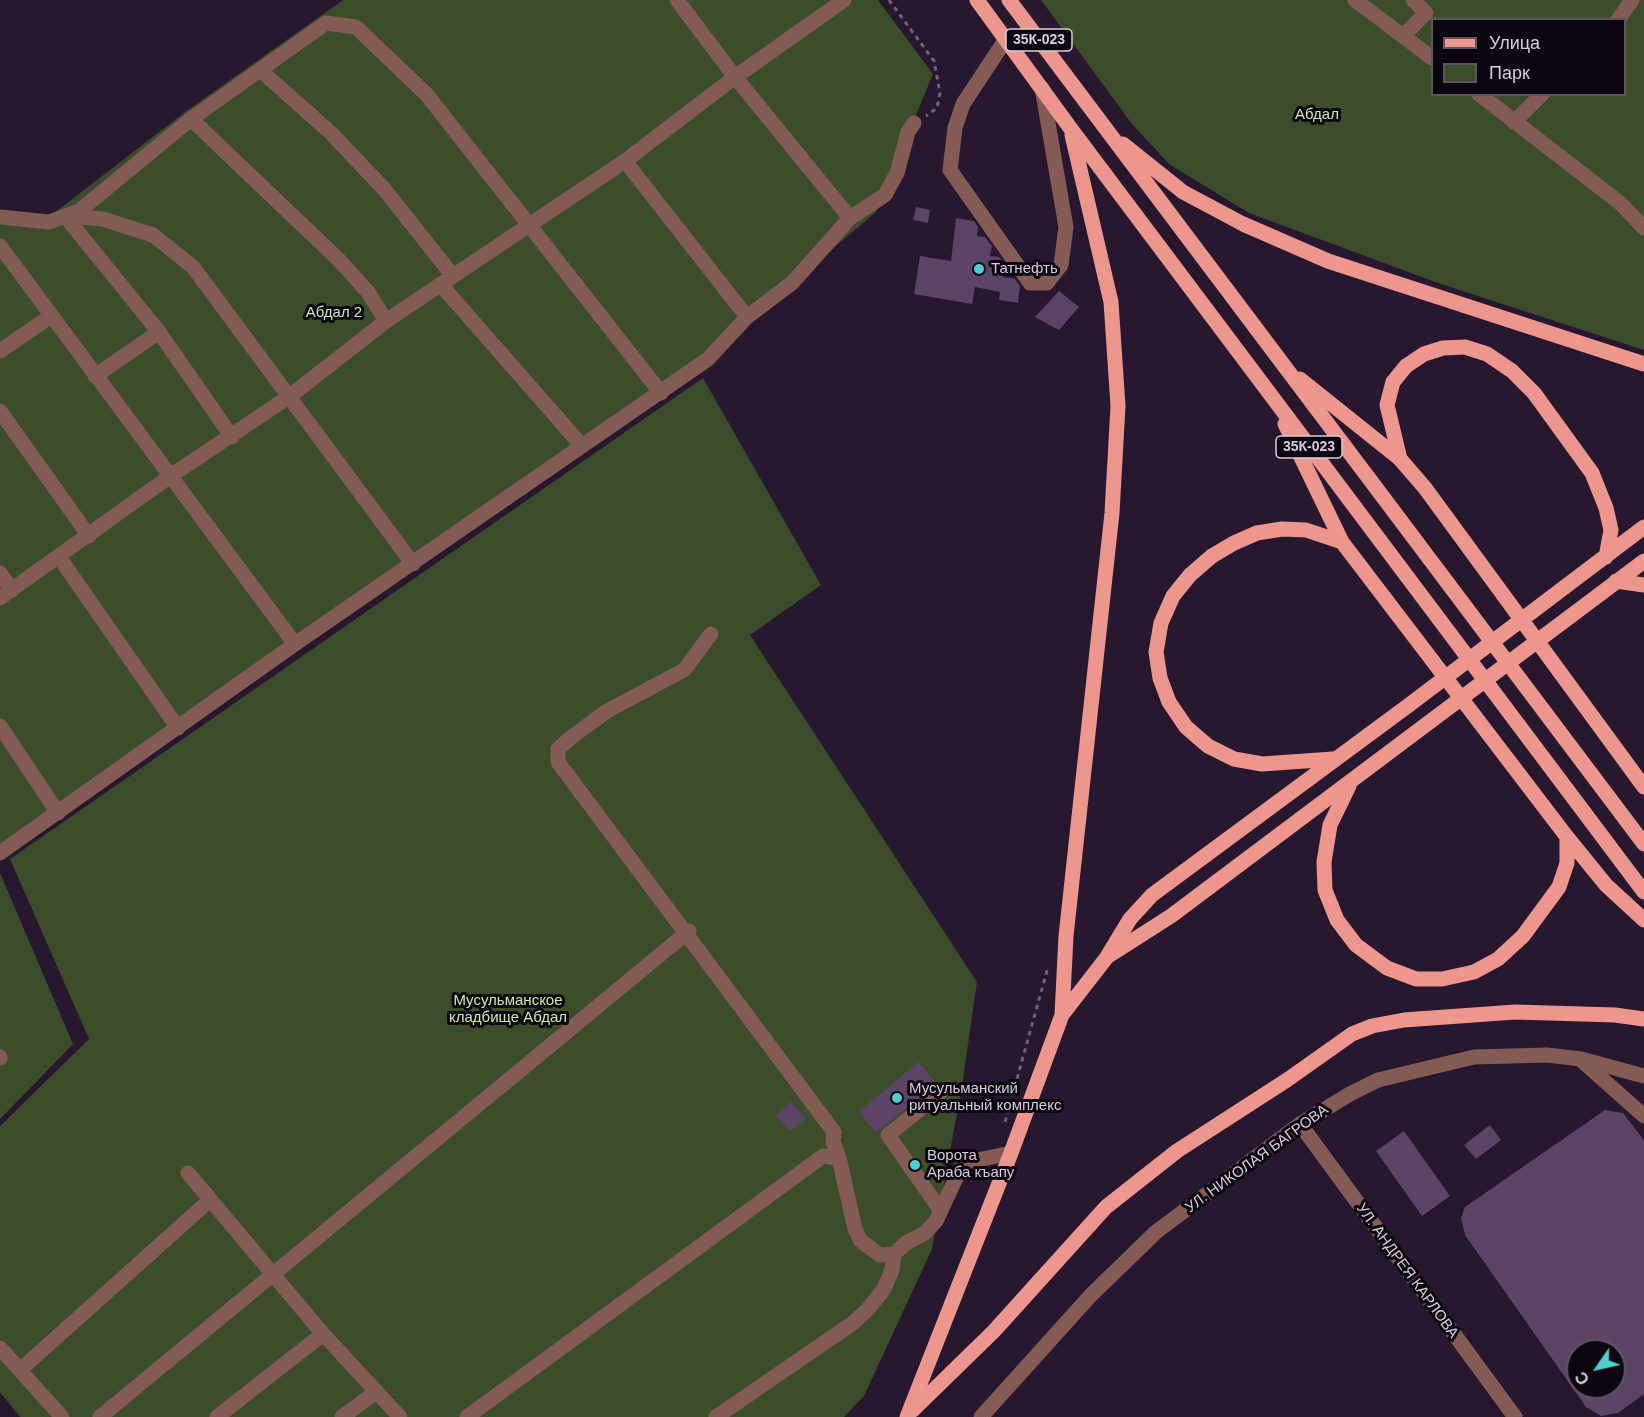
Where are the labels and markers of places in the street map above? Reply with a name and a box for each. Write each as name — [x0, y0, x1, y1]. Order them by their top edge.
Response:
place label: Татнефть — [991, 260, 1058, 278]
marker: Татнефть — [972, 262, 986, 276]
place label: Мусульманский ритуальный комплекс — [909, 1080, 1061, 1115]
marker: Мусульманский ритуальный комплекс — [890, 1091, 904, 1105]
place label: Ворота Араба къапу — [927, 1147, 1014, 1182]
marker: Ворота Араба къапу — [908, 1158, 922, 1172]

